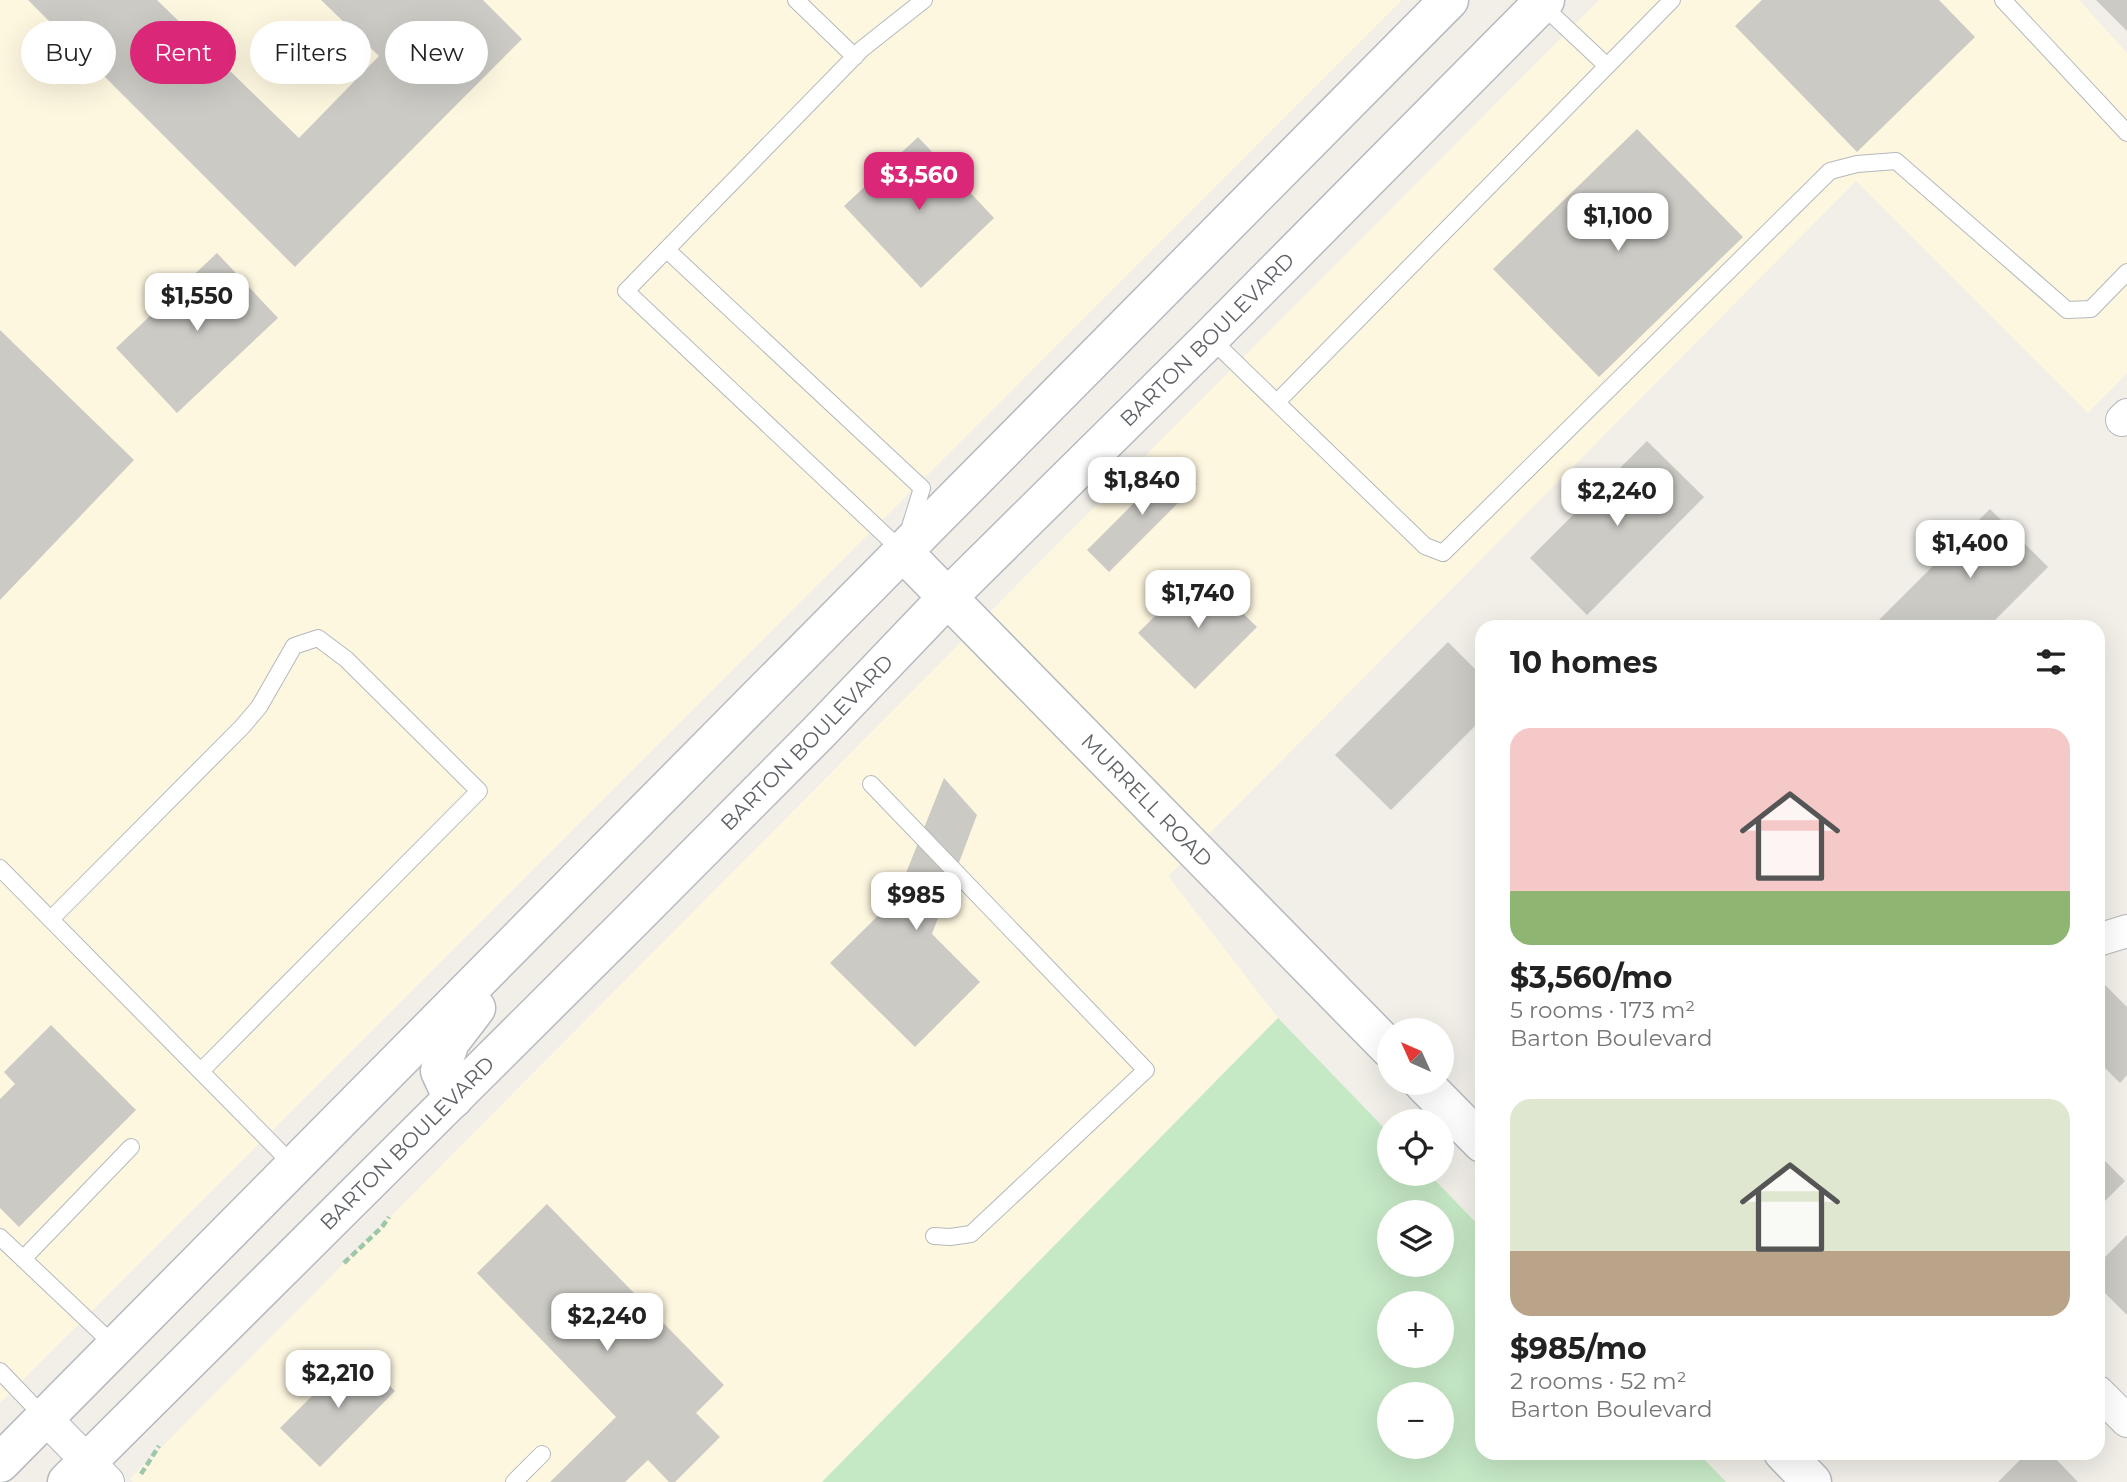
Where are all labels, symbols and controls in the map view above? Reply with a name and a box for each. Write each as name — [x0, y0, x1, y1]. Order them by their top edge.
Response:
chip: Buy — [21, 21, 116, 84]
chip: Rent — [130, 21, 236, 84]
chip: Filters — [250, 21, 371, 84]
chip: New — [385, 21, 488, 84]
pin: $3,560 — [862, 152, 976, 212]
text: $3,560 — [880, 161, 958, 189]
pin: $1,100 — [1561, 194, 1675, 253]
text: $1,100 — [1583, 202, 1653, 230]
street label: BARTON BOULEVARD — [1115, 247, 1299, 432]
pin: $1,550 — [140, 274, 254, 333]
text: $1,550 — [161, 282, 233, 310]
pin: $1,840 — [1085, 458, 1199, 517]
text: $1,840 — [1104, 466, 1180, 494]
pin: $2,240 — [1560, 468, 1674, 528]
text: $2,240 — [1577, 477, 1657, 505]
pin: $1,400 — [1913, 520, 2027, 580]
text: $1,400 — [1932, 529, 2008, 557]
pin: $1,740 — [1141, 570, 1255, 630]
text: $1,740 — [1161, 579, 1235, 607]
icon: filters — [2032, 643, 2070, 681]
text: 10 homes — [1510, 644, 1658, 681]
street label: BARTON BOULEVARD — [715, 649, 898, 835]
street label: MURRELL ROAD — [1076, 728, 1218, 872]
icon: home — [1727, 773, 1853, 899]
pin: $985 — [875, 872, 957, 932]
text: $985 — [887, 881, 945, 909]
text: $3,560/mo — [1510, 959, 1672, 996]
text: 5 rooms · 173 m² — [1510, 996, 1695, 1024]
north arrow — [1377, 1018, 1454, 1096]
map controls — [1377, 1018, 1454, 1459]
text: Barton Boulevard — [1510, 1024, 1713, 1052]
street label: BARTON BOULEVARD — [315, 1051, 499, 1235]
button: locate — [1377, 1109, 1454, 1186]
icon: home — [1727, 1144, 1853, 1270]
button: layers — [1377, 1200, 1454, 1277]
button: + — [1377, 1291, 1454, 1368]
pin: $2,240 — [550, 1294, 664, 1353]
text: $2,240 — [567, 1302, 647, 1330]
text: $985/mo — [1510, 1330, 1647, 1367]
pin: $2,210 — [281, 1350, 395, 1410]
text: $2,210 — [302, 1359, 374, 1387]
text: 2 rooms · 52 m² — [1510, 1367, 1687, 1395]
button: − — [1377, 1382, 1454, 1459]
text: Barton Boulevard — [1510, 1395, 1713, 1423]

